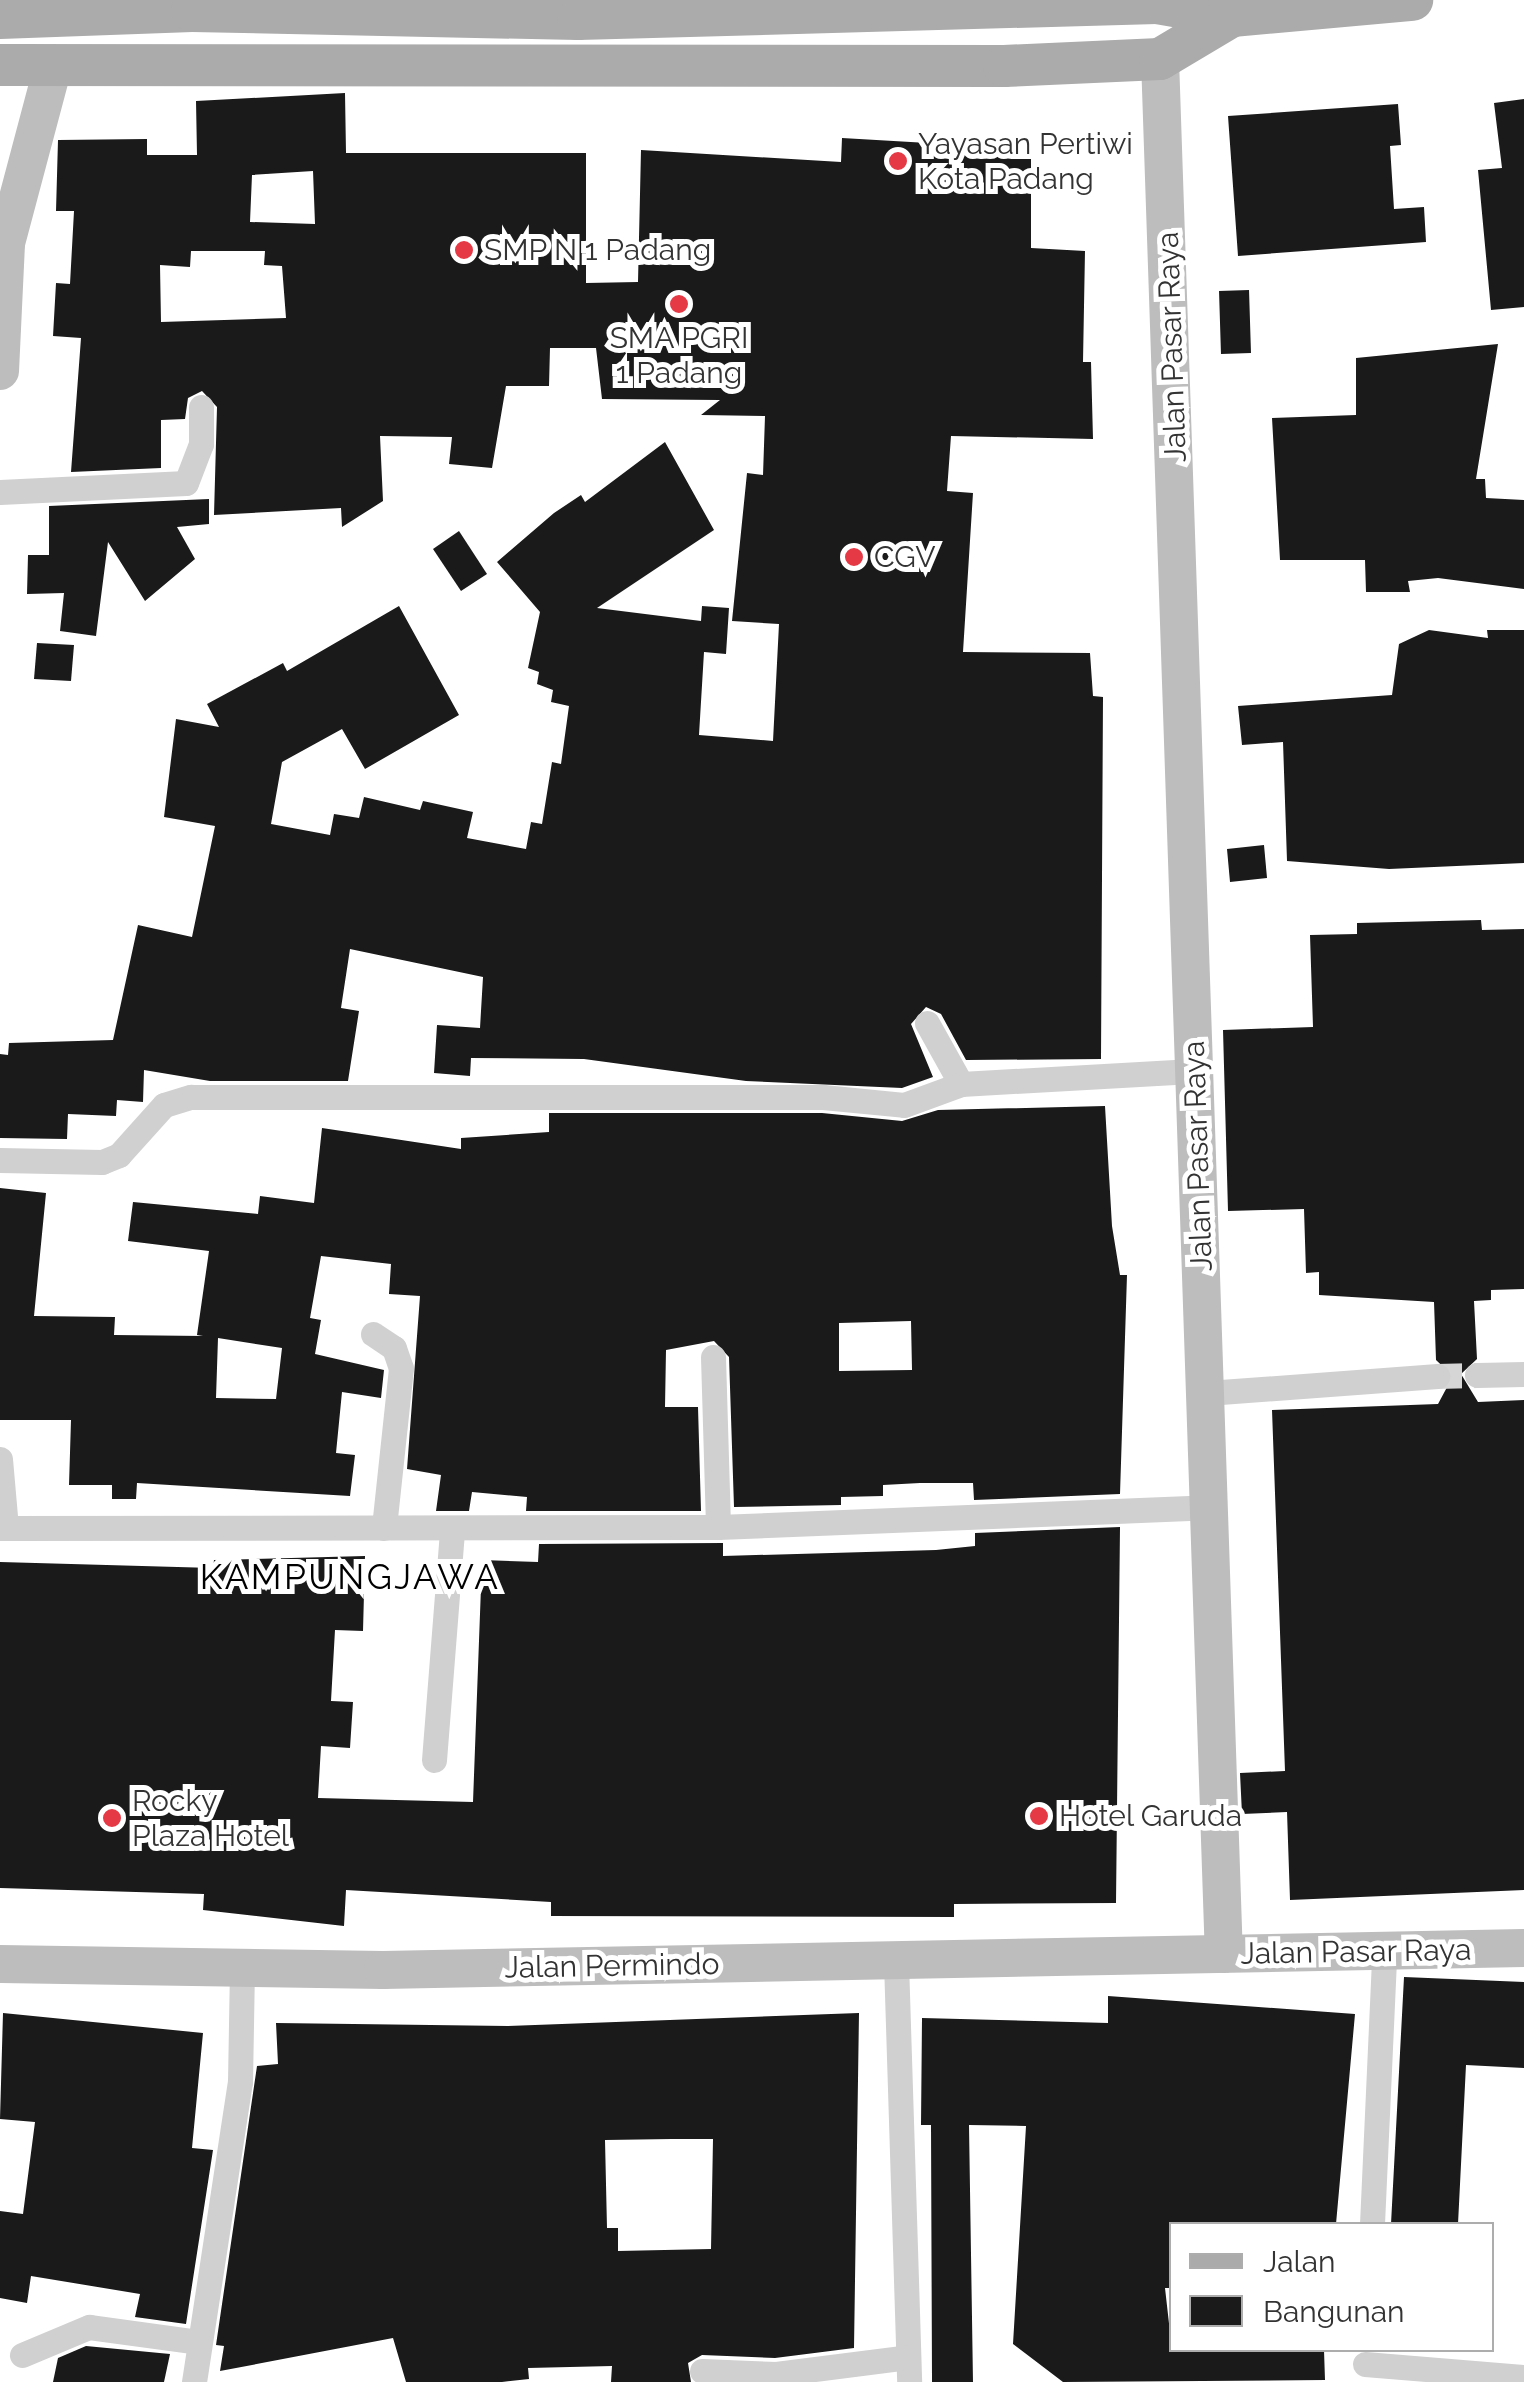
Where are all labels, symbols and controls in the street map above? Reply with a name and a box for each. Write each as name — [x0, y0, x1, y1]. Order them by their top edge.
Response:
place label: Yayasan Pertiwi Kota Padang — [918, 126, 1133, 196]
marker: Yayasan Pertiwi Kota Padang — [887, 150, 909, 172]
street label: Jalan Pasar Raya — [1150, 231, 1194, 463]
place label: SMP N 1 Padang — [484, 232, 712, 268]
marker: SMP N 1 Padang — [453, 239, 475, 261]
marker: SMA PGRI 1 Padang — [668, 293, 690, 315]
place label: SMA PGRI 1 Padang — [609, 320, 749, 390]
place label: CGV — [874, 539, 936, 575]
marker: CGV — [843, 546, 865, 568]
street label: Jalan Pasar Raya — [1176, 1040, 1220, 1272]
district label: KAMPUNGJAWA — [200, 1556, 500, 1598]
place label: Rocky Plaza Hotel — [132, 1783, 289, 1854]
place label: Hotel Garuda — [1059, 1798, 1243, 1834]
marker: Hotel Garuda — [1028, 1805, 1050, 1827]
marker: Rocky Plaza Hotel — [101, 1807, 123, 1829]
street label: Jalan Pasar Raya — [1240, 1932, 1472, 1972]
street label: Jalan Permindo — [504, 1946, 720, 1986]
legend — [1169, 2222, 1494, 2352]
text: Jalan — [1263, 2244, 1336, 2279]
text: Bangunan — [1263, 2294, 1405, 2329]

